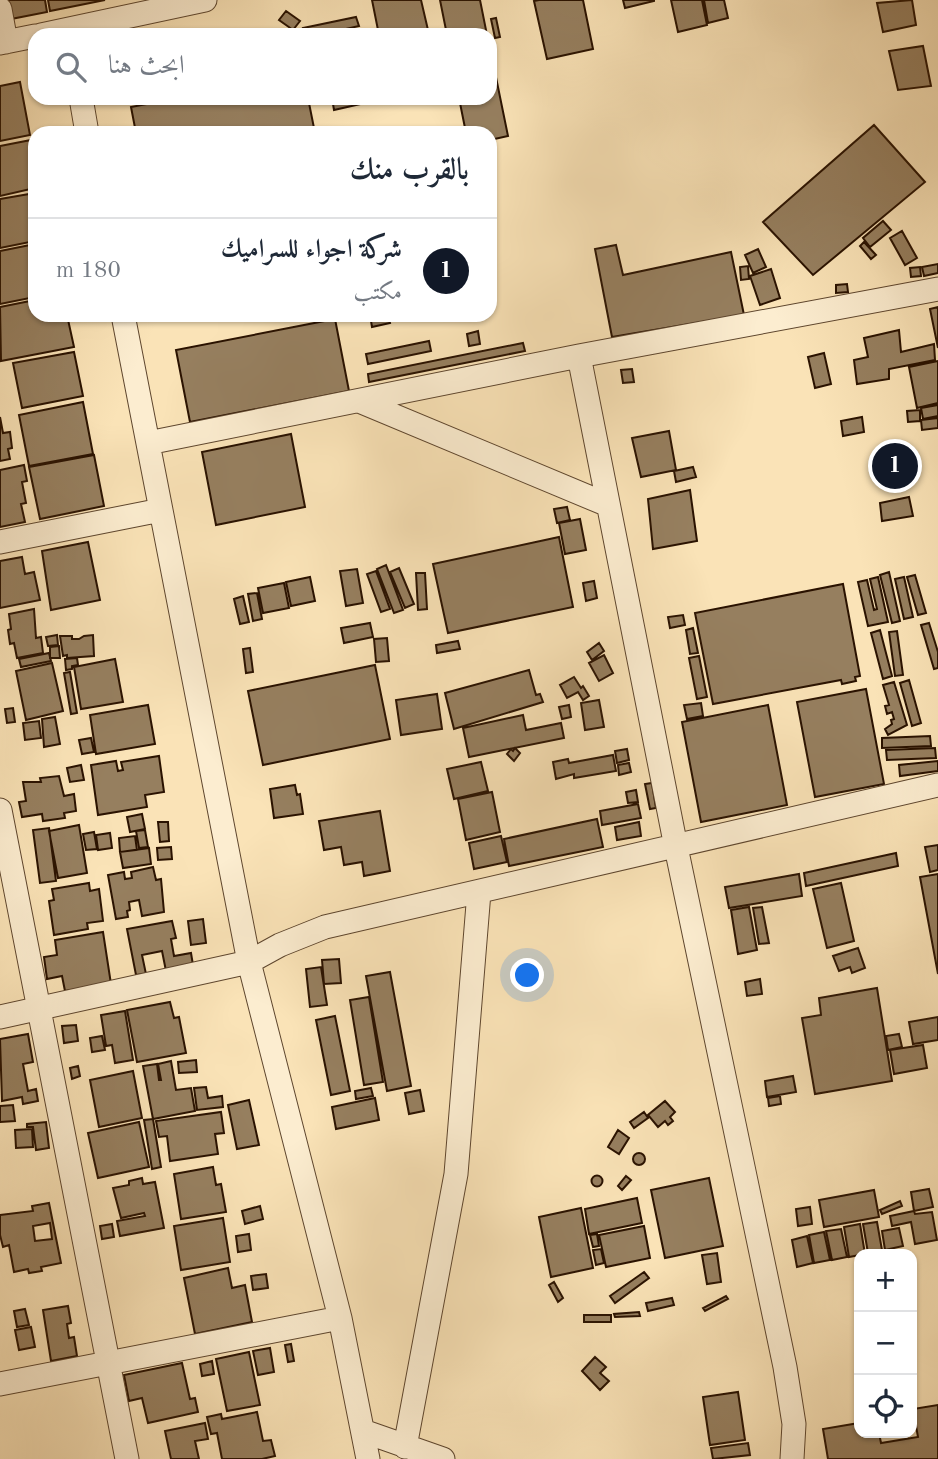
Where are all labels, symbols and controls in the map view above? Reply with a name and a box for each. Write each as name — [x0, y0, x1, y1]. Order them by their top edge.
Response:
search box — [28, 28, 497, 105]
icon: search — [52, 48, 90, 86]
text: ابحث هنا — [108, 53, 185, 79]
text: بالقرب منك — [350, 156, 469, 186]
text: شركة اجواء للسراميك — [221, 237, 402, 263]
text: 180 m — [56, 259, 121, 282]
text: 1 — [439, 259, 453, 282]
text: مكتب — [354, 281, 402, 304]
pin: 1 — [872, 440, 918, 492]
your location — [510, 958, 544, 992]
map controls — [854, 1249, 917, 1438]
button: + — [854, 1249, 917, 1312]
button: − — [854, 1312, 917, 1375]
button: locate — [854, 1375, 917, 1438]

